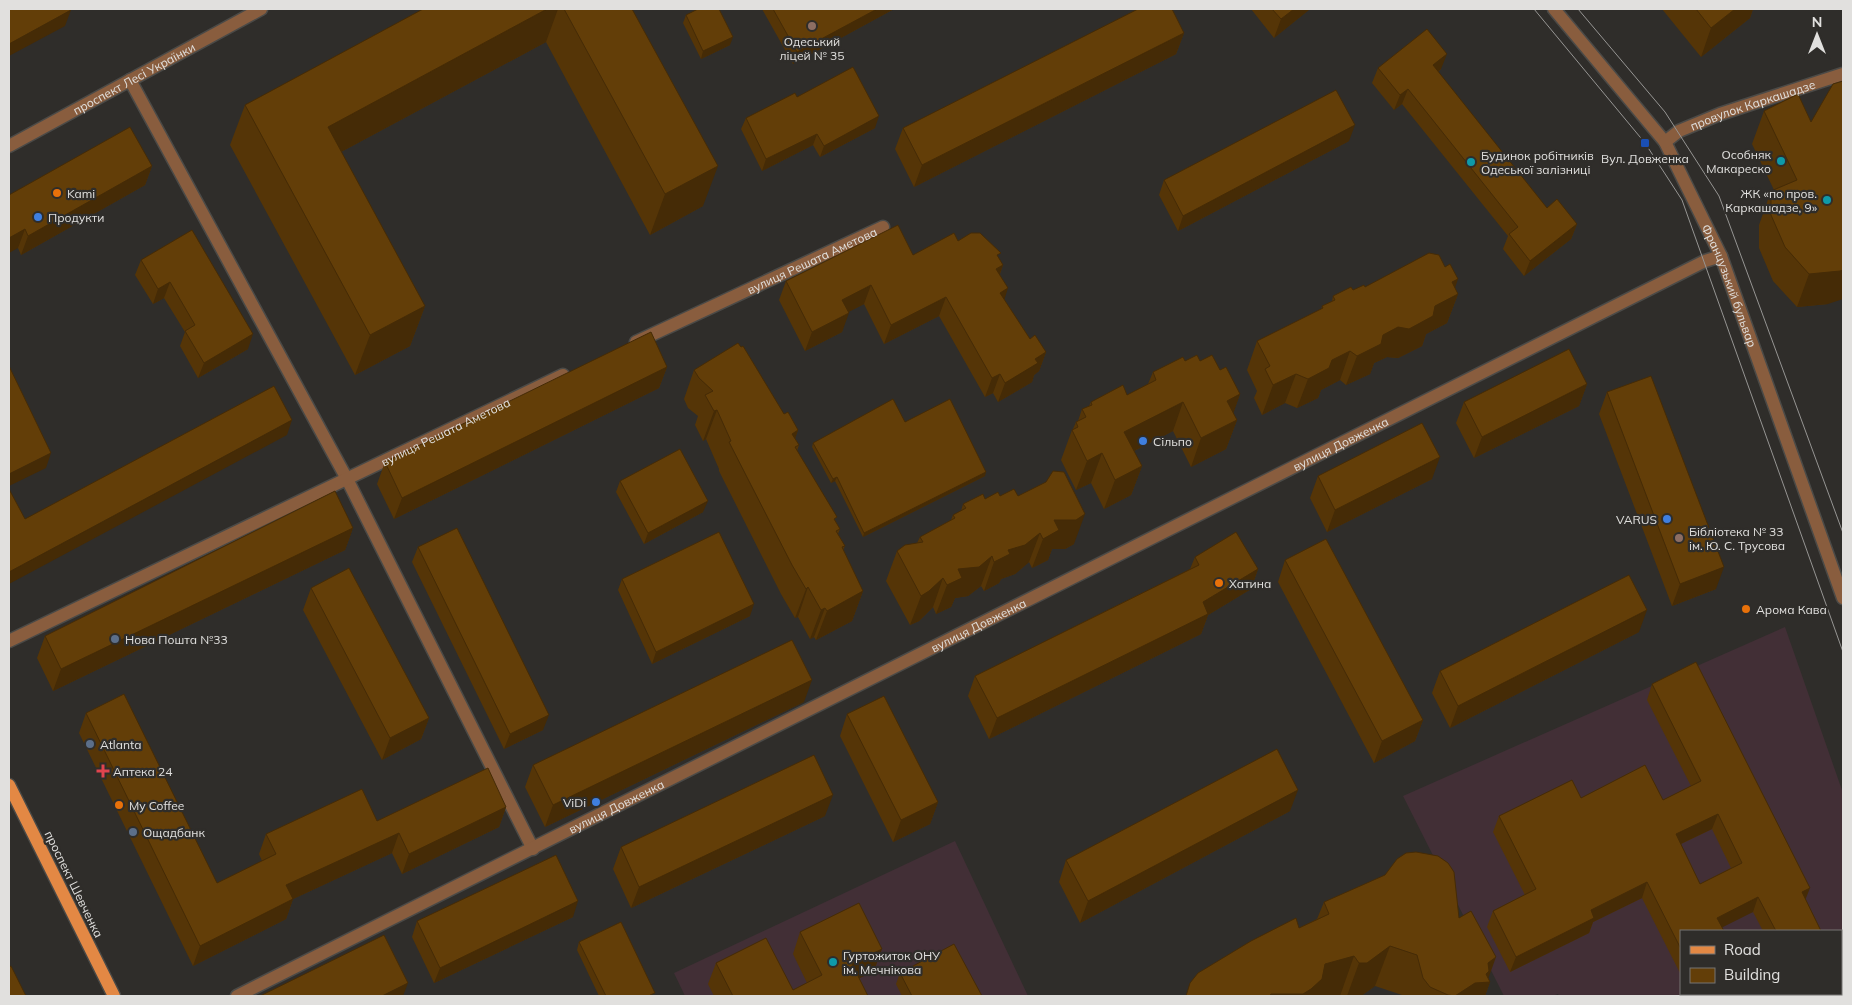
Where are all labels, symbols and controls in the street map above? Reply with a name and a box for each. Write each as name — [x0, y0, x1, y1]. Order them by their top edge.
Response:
north arrow — [1792, 10, 1842, 60]
text: N — [1812, 13, 1822, 31]
marker: Одеський ліцей № 35 — [806, 20, 818, 32]
place label: Одеський ліцей № 35 — [780, 34, 844, 63]
street label: проспект Лесі Українки — [70, 39, 197, 117]
street label: провулок Каркашадзе — [1688, 76, 1817, 133]
marker: Вул. Довженка — [1639, 137, 1651, 149]
place label: Особняк Макареско — [1706, 147, 1772, 176]
place label: Будинок робітників Одеської залізниці — [1481, 148, 1594, 177]
place label: Вул. Довженка — [1601, 151, 1689, 166]
marker: Особняк Макареско — [1775, 155, 1787, 167]
marker: Будинок робітників Одеської залізниці — [1465, 156, 1477, 168]
place label: Kami — [67, 186, 95, 201]
place label: ЖК «по пров. Каркашадзе, 9» — [1725, 186, 1818, 215]
marker: Kami — [51, 187, 63, 199]
marker: ЖК «по пров. Каркашадзе, 9» — [1821, 194, 1833, 206]
place label: Продукти — [48, 210, 104, 225]
marker: Продукти — [32, 211, 44, 223]
street label: Французький бульвар — [1699, 222, 1760, 349]
street label: вулиця Решата Аметова — [745, 223, 879, 297]
street label: вулиця Решата Аметова — [378, 394, 512, 469]
street label: вулиця Довженка — [1290, 413, 1391, 474]
place label: Сільпо — [1153, 434, 1192, 449]
marker: Сільпо — [1137, 435, 1149, 447]
place label: VARUS — [1616, 512, 1657, 527]
marker: VARUS — [1661, 513, 1673, 525]
place label: Бібліотека № 33 ім. Ю. С. Трусова — [1689, 524, 1785, 553]
marker: Бібліотека № 33 ім. Ю. С. Трусова — [1673, 532, 1685, 544]
place label: Хатина — [1229, 576, 1271, 591]
marker: Хатина — [1213, 577, 1225, 589]
street label: вулиця Довженка — [928, 595, 1028, 655]
place label: Арома Кава — [1756, 602, 1827, 617]
marker: Арома Кава — [1740, 603, 1752, 615]
place label: Нова Пошта №33 — [125, 632, 228, 647]
marker: Нова Пошта №33 — [109, 633, 121, 645]
place label: Atlanta — [100, 737, 141, 752]
marker: Atlanta — [84, 738, 96, 750]
place label: Аптека 24 — [113, 764, 172, 779]
marker: Аптека 24 — [97, 765, 109, 777]
street label: вулиця Довженка — [566, 776, 666, 836]
place label: ViDi — [563, 795, 586, 810]
marker: ViDi — [590, 796, 602, 808]
place label: My Coffee — [129, 798, 184, 813]
marker: My Coffee — [113, 799, 125, 811]
place label: Ощадбанк — [143, 825, 205, 840]
marker: Ощадбанк — [127, 826, 139, 838]
street label: проспект Шевченка — [42, 828, 106, 940]
legend — [1680, 930, 1842, 995]
text: Road — [1724, 940, 1761, 959]
place label: Гуртожиток ОНУ ім. Мечнікова — [843, 948, 940, 977]
marker: Гуртожиток ОНУ ім. Мечнікова — [827, 956, 839, 968]
text: Building — [1724, 965, 1780, 984]

